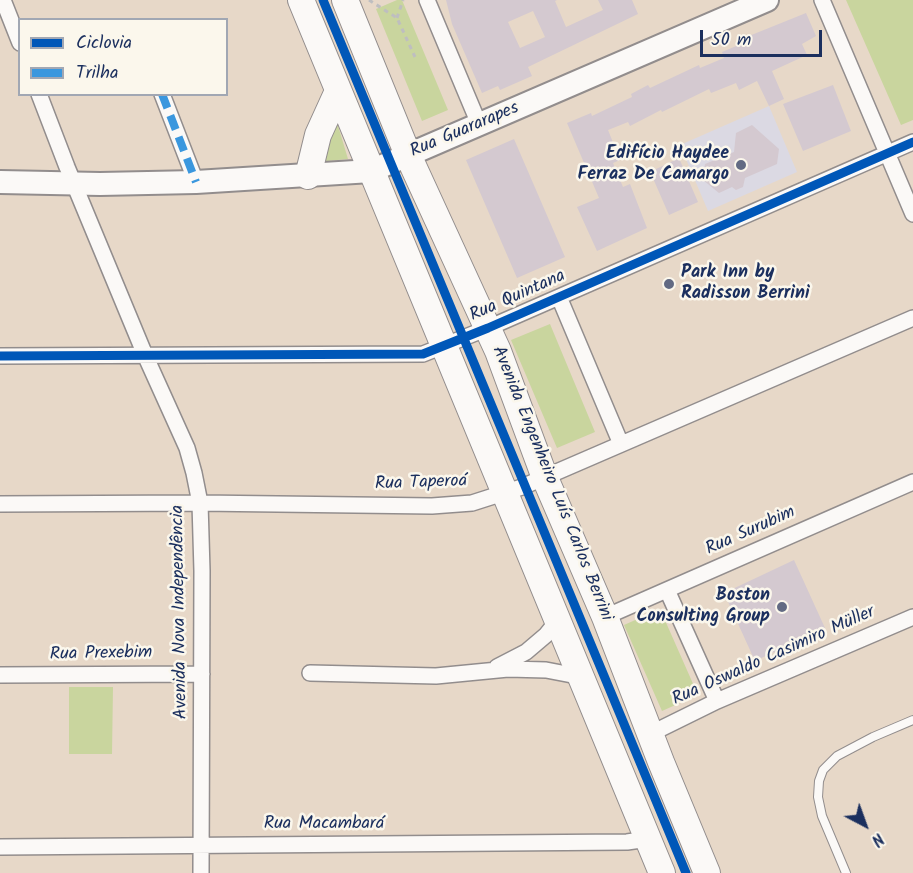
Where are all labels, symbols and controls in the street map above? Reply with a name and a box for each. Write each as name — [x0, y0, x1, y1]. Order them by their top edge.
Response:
legend — [18, 18, 228, 96]
scale bar — [703, 18, 824, 56]
text: 50 m — [711, 26, 751, 55]
text: Ciclovia — [76, 29, 132, 58]
text: Trilha — [76, 59, 118, 88]
street label: Rua Guararapes — [407, 98, 523, 164]
place label: Edifício Haydee Ferraz De Camargo — [577, 144, 729, 186]
marker: Edifício Haydee Ferraz De Camargo — [734, 158, 748, 172]
place label: Park Inn by Radisson Berrini — [681, 263, 810, 306]
street label: Rua Quintana — [467, 266, 569, 328]
marker: Park Inn by Radisson Berrini — [662, 277, 676, 291]
street label: Avenida Engenheiro Luís Carlos Berrini — [486, 343, 616, 625]
street label: Rua Taperoá — [375, 472, 467, 496]
street label: Rua Surubim — [703, 503, 799, 561]
street label: Avenida Nova Independência — [168, 505, 194, 719]
place label: Boston Consulting Group — [637, 586, 770, 628]
marker: Boston Consulting Group — [775, 600, 789, 614]
street label: Rua Oswaldo Casimiro Müller — [669, 602, 879, 712]
street label: Rua Prexebim — [50, 643, 152, 667]
north arrow — [835, 795, 895, 855]
street label: Rua Macambará — [264, 814, 384, 836]
text: N — [865, 826, 889, 852]

